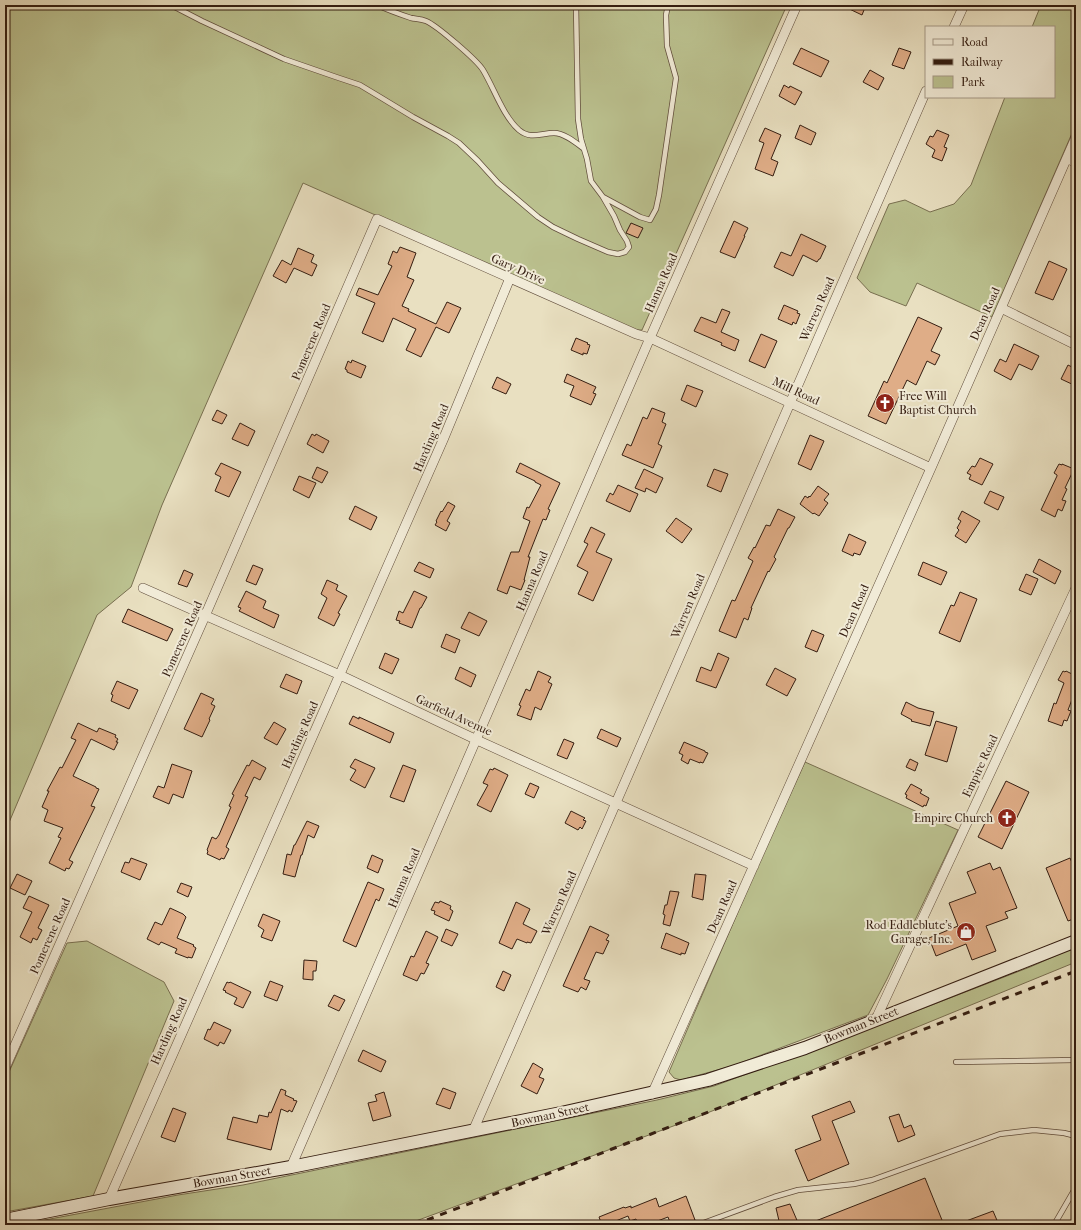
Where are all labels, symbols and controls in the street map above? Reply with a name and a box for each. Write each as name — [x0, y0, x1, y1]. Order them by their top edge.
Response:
legend — [925, 26, 1055, 98]
text: Road — [961, 35, 988, 49]
text: Railway — [961, 55, 1003, 69]
text: Park — [961, 75, 986, 89]
street label: Gary Drive — [489, 251, 547, 287]
street label: Hanna Road — [642, 251, 681, 315]
street label: Warren Road — [796, 274, 838, 344]
street label: Dean Road — [967, 285, 1003, 343]
street label: Pomerene Road — [289, 301, 334, 382]
street label: Mill Road — [770, 374, 822, 408]
place label: Free Will Baptist Church — [899, 389, 977, 417]
church icon: Free Will Baptist Church — [874, 392, 896, 414]
street label: Harding Road — [410, 401, 452, 474]
street label: Hanna Road — [513, 548, 551, 613]
street label: Warren Road — [668, 571, 708, 641]
street label: Dean Road — [836, 582, 872, 640]
street label: Pomerene Road — [159, 598, 205, 679]
street label: Garfield Avenue — [414, 691, 495, 739]
street label: Harding Road — [279, 699, 321, 771]
street label: Empire Road — [959, 732, 1001, 800]
church icon: Empire Church — [996, 807, 1018, 829]
place label: Empire Church — [914, 811, 993, 825]
street label: Hanna Road — [385, 845, 423, 910]
street label: Warren Road — [538, 868, 580, 938]
street label: Dean Road — [704, 878, 740, 936]
street label: Pomerene Road — [27, 895, 73, 976]
place label: Rod Eddleblute's Garage, Inc. — [865, 918, 953, 946]
shop icon: Rod Eddleblute's Garage, Inc. — [955, 921, 977, 943]
street label: Harding Road — [148, 995, 190, 1067]
street label: Bowman Street — [822, 1003, 901, 1046]
street label: Bowman Street — [510, 1100, 591, 1130]
street label: Bowman Street — [192, 1163, 273, 1191]

